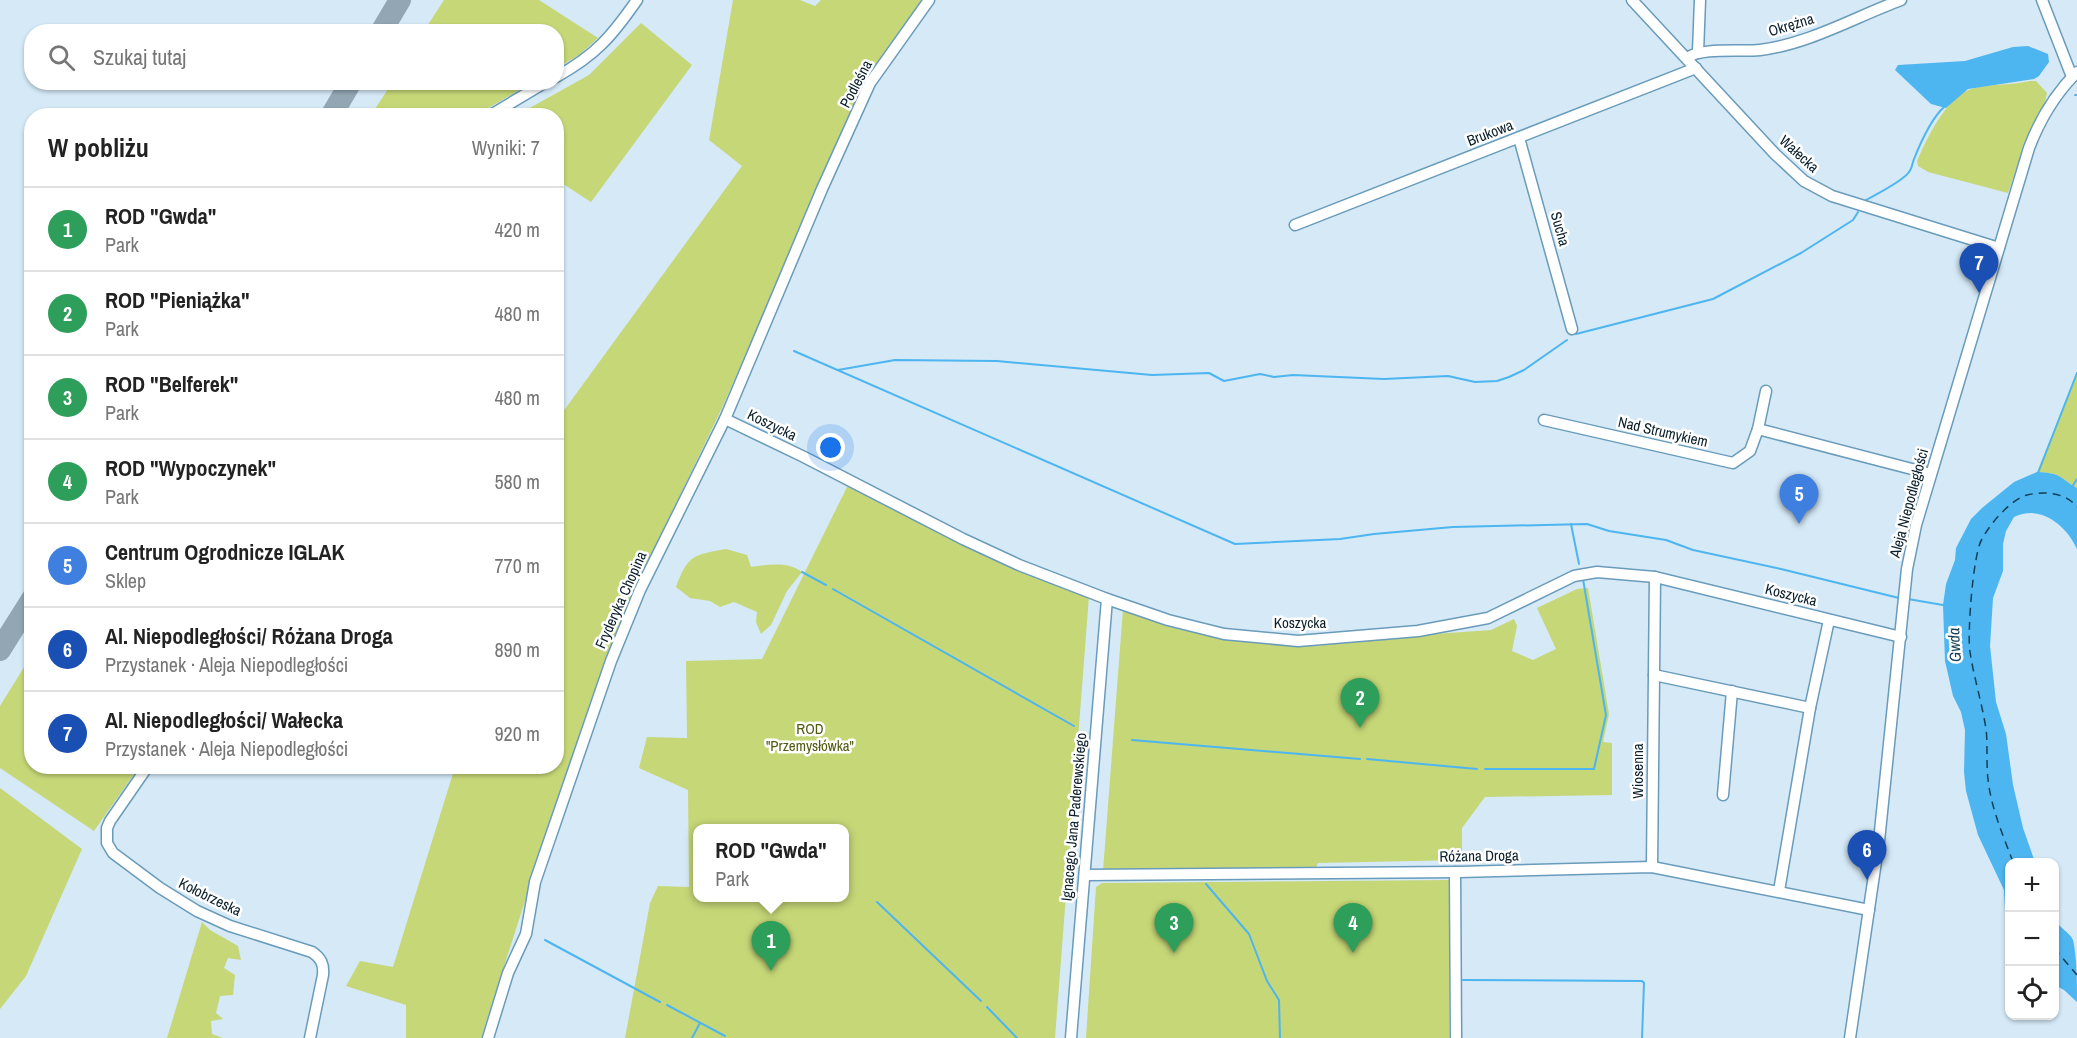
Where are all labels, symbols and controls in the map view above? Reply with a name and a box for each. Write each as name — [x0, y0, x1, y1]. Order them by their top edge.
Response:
street label: Okrężna — [1766, 8, 1816, 41]
search box — [24, 24, 564, 90]
icon: search — [45, 41, 78, 74]
text: Szukaj tutaj — [93, 42, 186, 72]
street label: Podleśna — [834, 56, 877, 111]
street label: Brukowa — [1464, 114, 1516, 151]
text: W pobliżu — [48, 130, 149, 165]
street label: Wałecka — [1775, 130, 1824, 177]
text: Wyniki: 7 — [472, 134, 540, 161]
text: ROD "Gwda" — [105, 201, 216, 231]
street label: Sucha — [1546, 209, 1575, 249]
text: 1 — [63, 216, 72, 243]
text: 420 m — [494, 216, 540, 243]
text: Park — [105, 231, 139, 258]
pin: 7 — [1960, 244, 1998, 293]
text: ROD "Pieniążka" — [105, 285, 249, 315]
text: 2 — [63, 300, 72, 327]
text: 480 m — [494, 300, 540, 327]
text: Park — [105, 315, 139, 342]
text: ROD "Belferek" — [105, 369, 238, 399]
text: 3 — [63, 384, 72, 411]
text: 480 m — [494, 384, 540, 411]
text: Park — [105, 399, 139, 426]
street label: Koszycka — [744, 404, 801, 446]
street label: Nad Strumykiem — [1616, 411, 1710, 452]
your location — [816, 433, 845, 462]
street label: Aleja Niepodległości — [1884, 446, 1933, 561]
text: ROD "Wypoczynek" — [105, 453, 276, 483]
text: 4 — [63, 468, 72, 495]
text: 580 m — [494, 468, 540, 495]
pin: 5 — [1780, 474, 1818, 524]
text: Park — [105, 483, 139, 510]
text: Centrum Ogrodnicze IGLAK — [105, 537, 345, 567]
street label: Fryderyka Chopina — [590, 548, 651, 652]
text: 5 — [63, 552, 72, 579]
text: 770 m — [494, 552, 540, 579]
text: Sklep — [105, 567, 146, 594]
street label: Koszycka — [1763, 578, 1819, 611]
street label: Koszycka — [1274, 612, 1326, 633]
text: Al. Niepodległości/ Różana Droga — [105, 621, 393, 651]
water label: Gwda — [1942, 627, 1966, 663]
text: 6 — [63, 636, 72, 663]
text: 890 m — [494, 636, 540, 663]
text: Przystanek · Aleja Niepodległości — [105, 651, 348, 678]
pin: 2 — [1340, 678, 1380, 728]
text: Al. Niepodległości/ Wałecka — [105, 705, 343, 735]
park label: ROD "Przemysłówka" — [766, 718, 854, 756]
text: 7 — [63, 720, 72, 747]
text: 920 m — [494, 720, 540, 747]
street label: Ignacego Jana Paderewskiego — [1056, 732, 1091, 902]
text: Przystanek · Aleja Niepodległości — [105, 735, 348, 762]
street label: Wiosenna — [1627, 743, 1648, 799]
popup — [693, 824, 849, 902]
pin: 6 — [1848, 830, 1886, 880]
text: ROD "Gwda" — [715, 835, 827, 865]
street label: Różana Droga — [1439, 844, 1519, 867]
map controls — [2005, 858, 2059, 1020]
button: + — [2005, 858, 2059, 912]
text: Park — [715, 865, 749, 892]
street label: Kołobrzeska — [175, 872, 245, 921]
pin: 3 — [1154, 904, 1194, 953]
pin: 4 — [1334, 904, 1372, 953]
button: − — [2005, 912, 2059, 966]
pin: 1 — [752, 922, 790, 971]
button: locate — [2005, 966, 2059, 1020]

